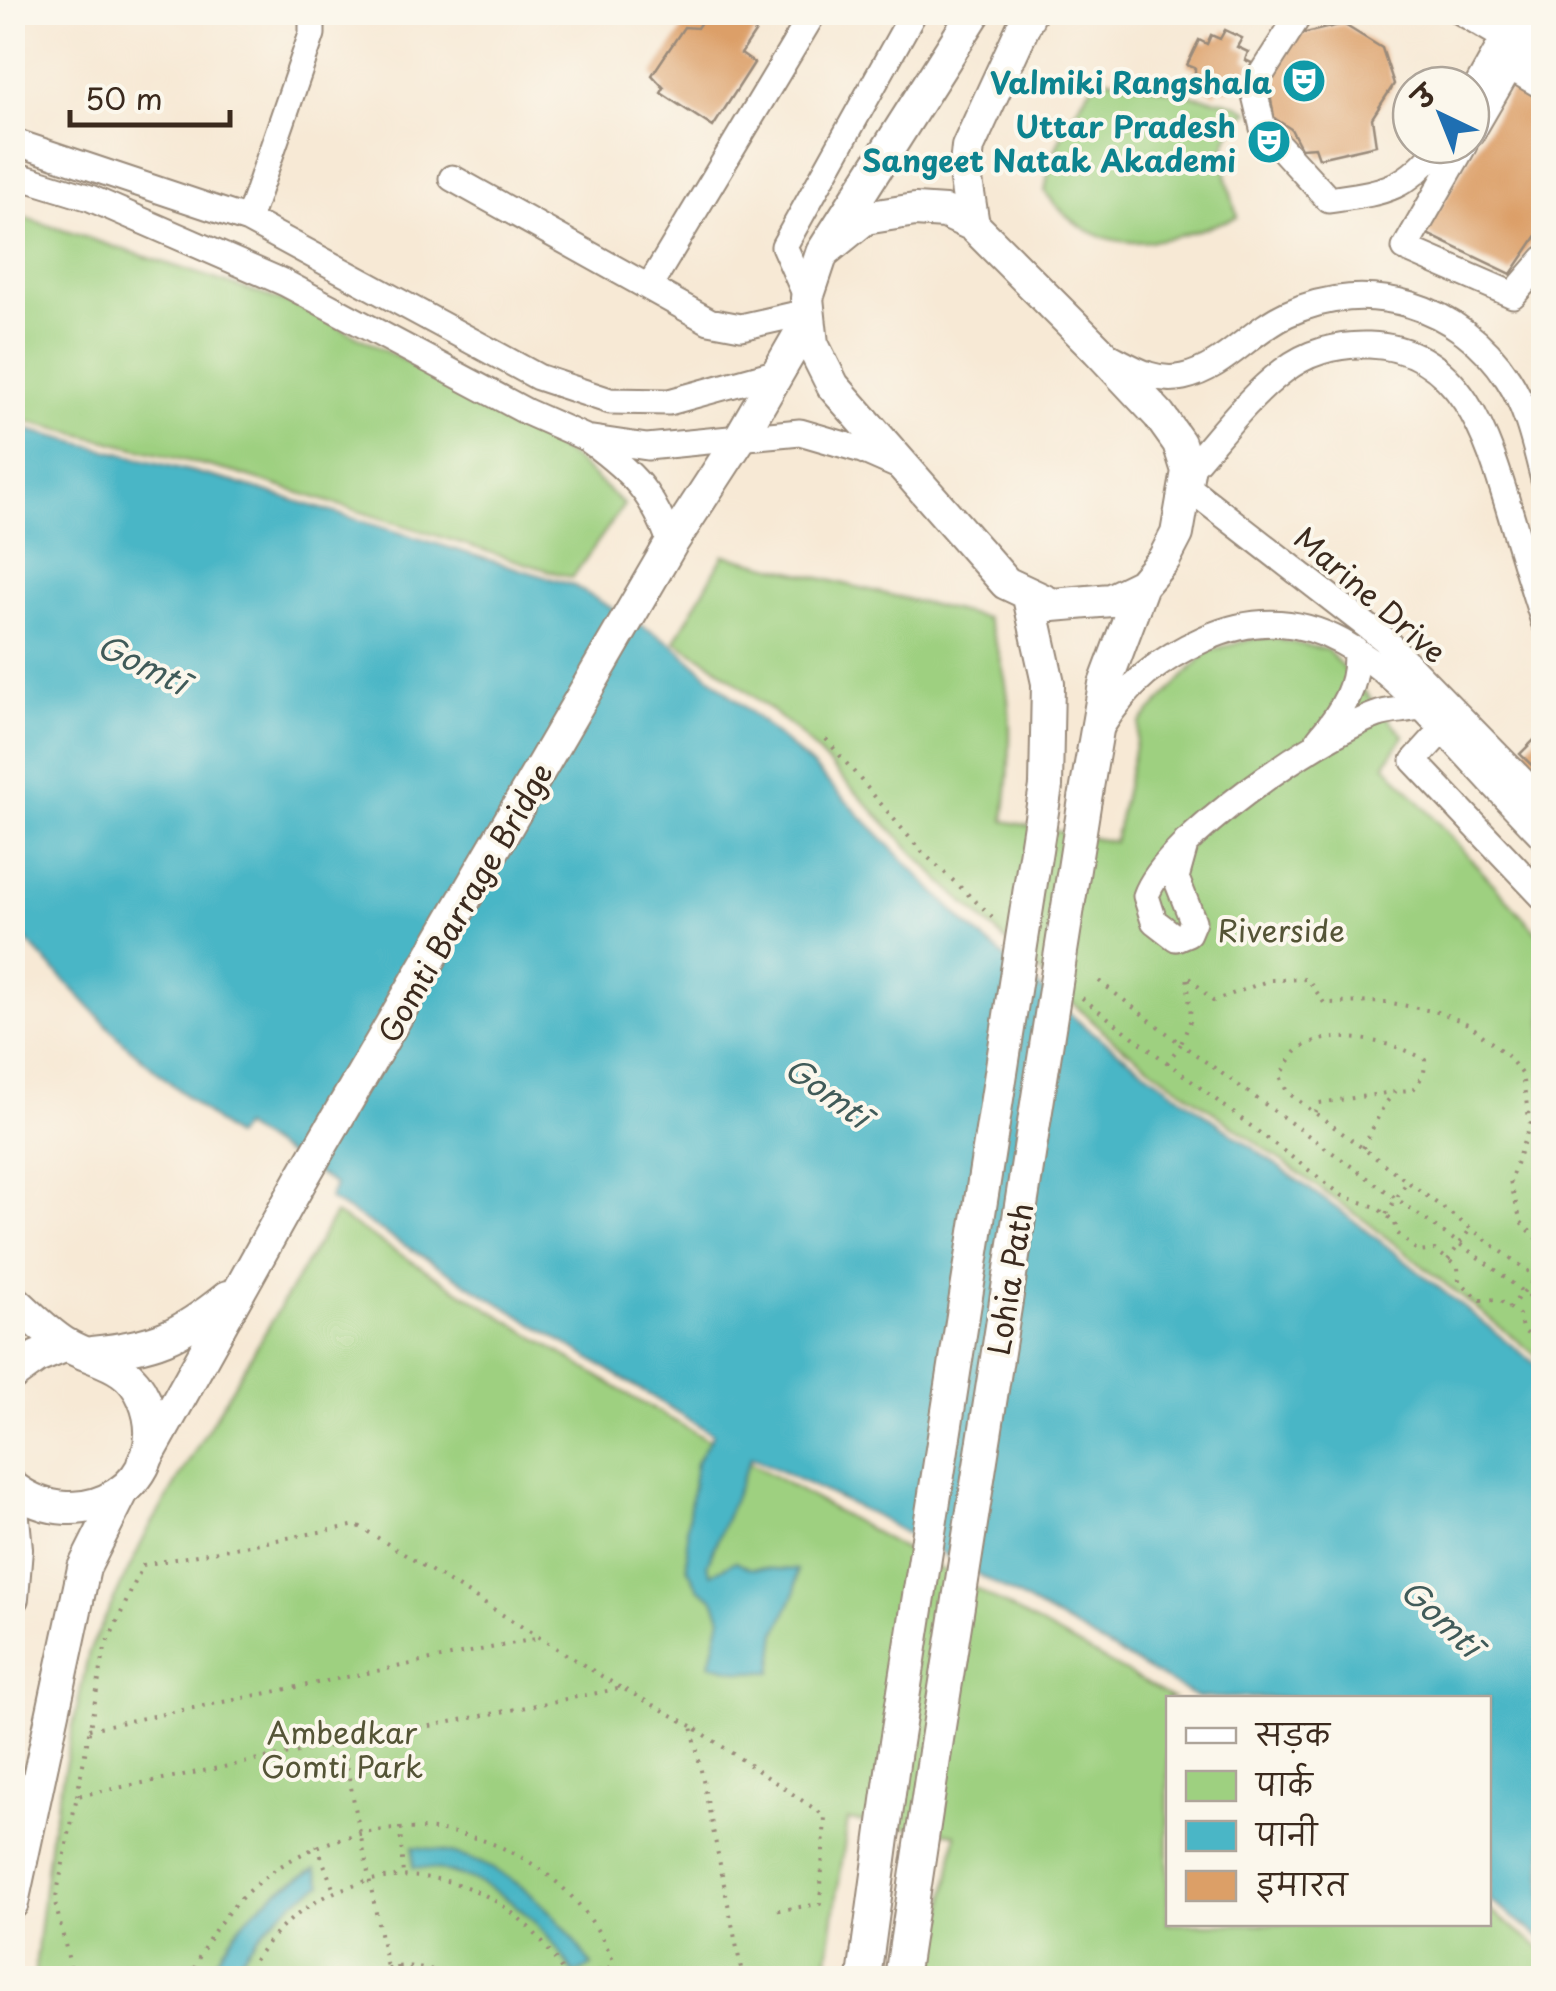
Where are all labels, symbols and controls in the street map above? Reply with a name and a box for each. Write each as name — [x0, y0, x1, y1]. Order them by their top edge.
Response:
theatre icon: Valmiki Rangshala — [1281, 58, 1327, 104]
place label: Valmiki Rangshala — [990, 59, 1273, 104]
scale bar — [70, 65, 230, 127]
north arrow — [1391, 65, 1491, 165]
text: उ — [1399, 72, 1446, 120]
text: 50 m — [85, 75, 163, 120]
place label: Uttar Pradesh Sangeet Natak Akademi — [862, 103, 1236, 182]
theatre icon: Uttar Pradesh Sangeet Natak Akademi — [1246, 119, 1292, 165]
street label: Marine Drive — [1285, 515, 1457, 673]
water label: Gomtī — [89, 620, 203, 709]
street label: Gomti Barrage Bridge — [365, 754, 563, 1050]
park label: Riverside — [1217, 907, 1345, 952]
water label: Gomtī — [775, 1043, 887, 1143]
street label: Lohia Path — [975, 1200, 1043, 1358]
water label: Gomtī — [1391, 1567, 1499, 1672]
legend — [1166, 1696, 1491, 1926]
park label: Ambedkar Gomti Park — [261, 1709, 423, 1788]
text: सड़क — [1254, 1711, 1332, 1756]
text: पार्क — [1254, 1761, 1315, 1806]
text: पानी — [1254, 1811, 1319, 1856]
text: इमारत — [1256, 1861, 1349, 1906]

